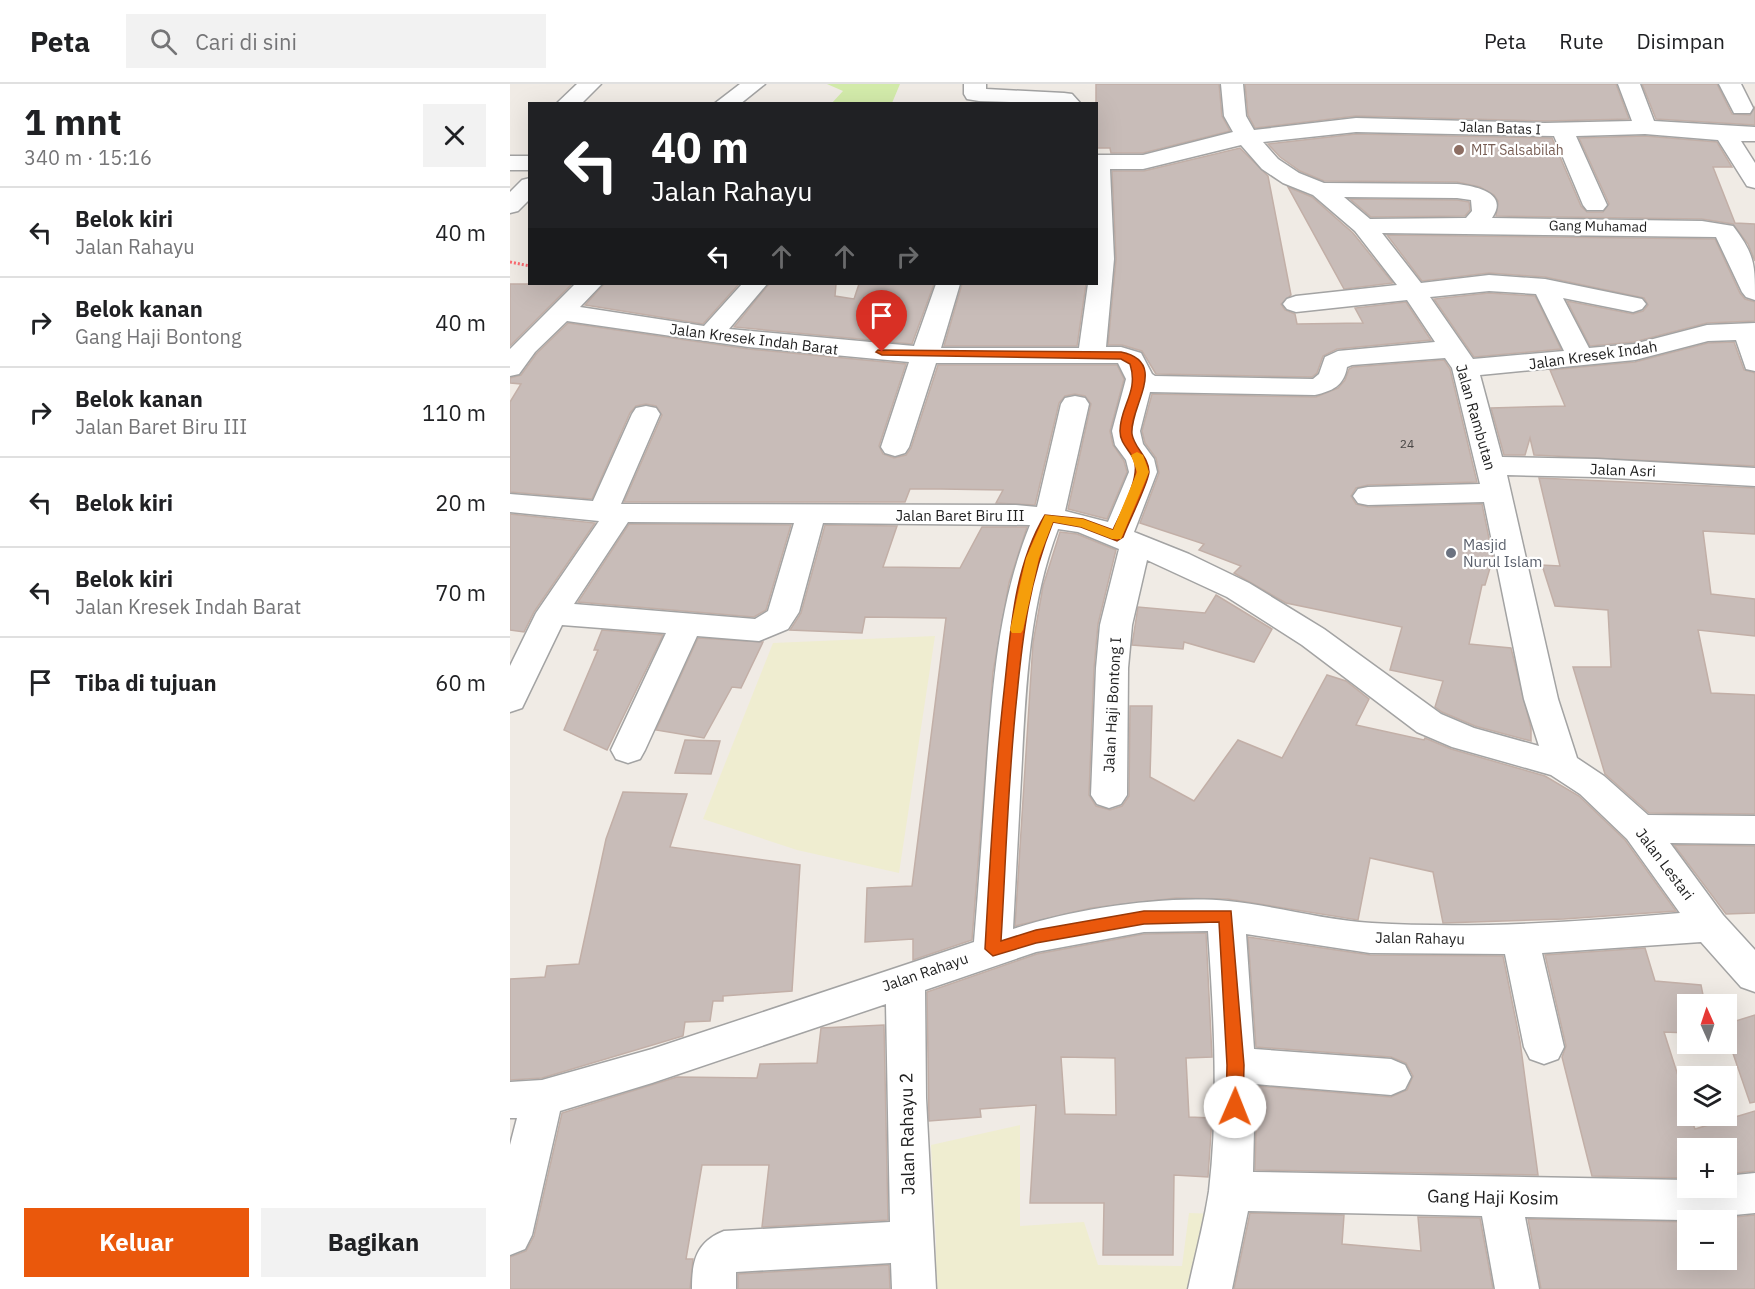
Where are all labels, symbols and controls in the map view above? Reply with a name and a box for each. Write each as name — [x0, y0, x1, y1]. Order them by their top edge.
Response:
search box — [126, 14, 546, 68]
text: Peta — [30, 23, 90, 60]
icon: search — [147, 25, 180, 58]
text: Cari di sini — [195, 27, 297, 56]
text: Peta — [1484, 27, 1526, 55]
text: Rute — [1559, 27, 1604, 55]
text: Disimpan — [1637, 27, 1725, 55]
text: 1 mnt — [24, 98, 122, 145]
button: close — [423, 104, 486, 167]
street label: Jalan Batas I — [1459, 118, 1541, 138]
text: 40 m — [651, 120, 749, 175]
icon: left — [552, 126, 630, 204]
place label: MIT Salsabilah — [1471, 141, 1564, 159]
marker: MIT Salsabilah — [1452, 143, 1466, 157]
text: 340 m · 15:16 — [24, 144, 152, 171]
text: Jalan Rahayu — [651, 173, 813, 208]
text: Belok kiri — [75, 204, 173, 233]
icon: left — [24, 216, 57, 249]
street label: Gang Muhamad — [1549, 216, 1647, 236]
text: 40 m — [435, 218, 486, 247]
text: Jalan Rahayu — [75, 233, 195, 260]
icon: left — [702, 240, 735, 273]
icon: ahead — [765, 240, 798, 273]
icon: ahead — [828, 240, 861, 273]
icon: right — [891, 240, 924, 273]
pin — [856, 290, 907, 352]
text: Belok kanan — [75, 294, 203, 323]
icon: arrive — [865, 299, 898, 332]
icon: right — [24, 306, 57, 339]
text: 40 m — [435, 308, 486, 337]
street label: Jalan Kresek Indah Barat — [669, 319, 839, 359]
text: Gang Haji Bontong — [75, 323, 241, 350]
street label: Jalan Kresek Indah — [1528, 337, 1658, 373]
street label: Jalan Rambutan — [1452, 362, 1500, 472]
text: Belok kanan — [75, 384, 203, 413]
icon: right — [24, 396, 57, 429]
text: 110 m — [422, 398, 486, 427]
text: Jalan Baret Biru III — [75, 413, 247, 440]
house number: 24 — [1400, 436, 1414, 451]
street label: Jalan Asri — [1590, 459, 1656, 481]
icon: left — [24, 486, 57, 519]
text: Belok kiri — [75, 488, 173, 517]
text: 20 m — [435, 488, 486, 517]
street label: Jalan Baret Biru III — [895, 506, 1025, 525]
place label: Masjid Nurul Islam — [1463, 535, 1542, 571]
marker: Masjid Nurul Islam — [1444, 546, 1458, 560]
text: Belok kiri — [75, 564, 173, 593]
icon: left — [24, 576, 57, 609]
text: 70 m — [435, 578, 486, 607]
text: Jalan Kresek Indah Barat — [75, 593, 301, 620]
street label: Jalan Haji Bontong I — [1099, 637, 1125, 773]
icon: arrive — [24, 666, 57, 699]
text: Tiba di tujuan — [75, 668, 217, 697]
text: 60 m — [435, 668, 486, 697]
street label: Jalan Lestari — [1632, 824, 1698, 904]
street label: Jalan Rahayu — [1375, 928, 1465, 948]
street label: Jalan Rahayu — [879, 948, 971, 996]
north arrow — [1677, 994, 1737, 1054]
map controls — [1677, 994, 1737, 1270]
button: layers — [1677, 1066, 1737, 1126]
street label: Jalan Rahayu 2 — [894, 1072, 920, 1196]
position arrow — [1203, 1075, 1267, 1139]
button: + — [1677, 1138, 1737, 1198]
street label: Gang Haji Kosim — [1427, 1184, 1559, 1210]
button: Keluar — [24, 1208, 249, 1277]
button: Bagikan — [261, 1208, 486, 1277]
button: − — [1677, 1210, 1737, 1270]

